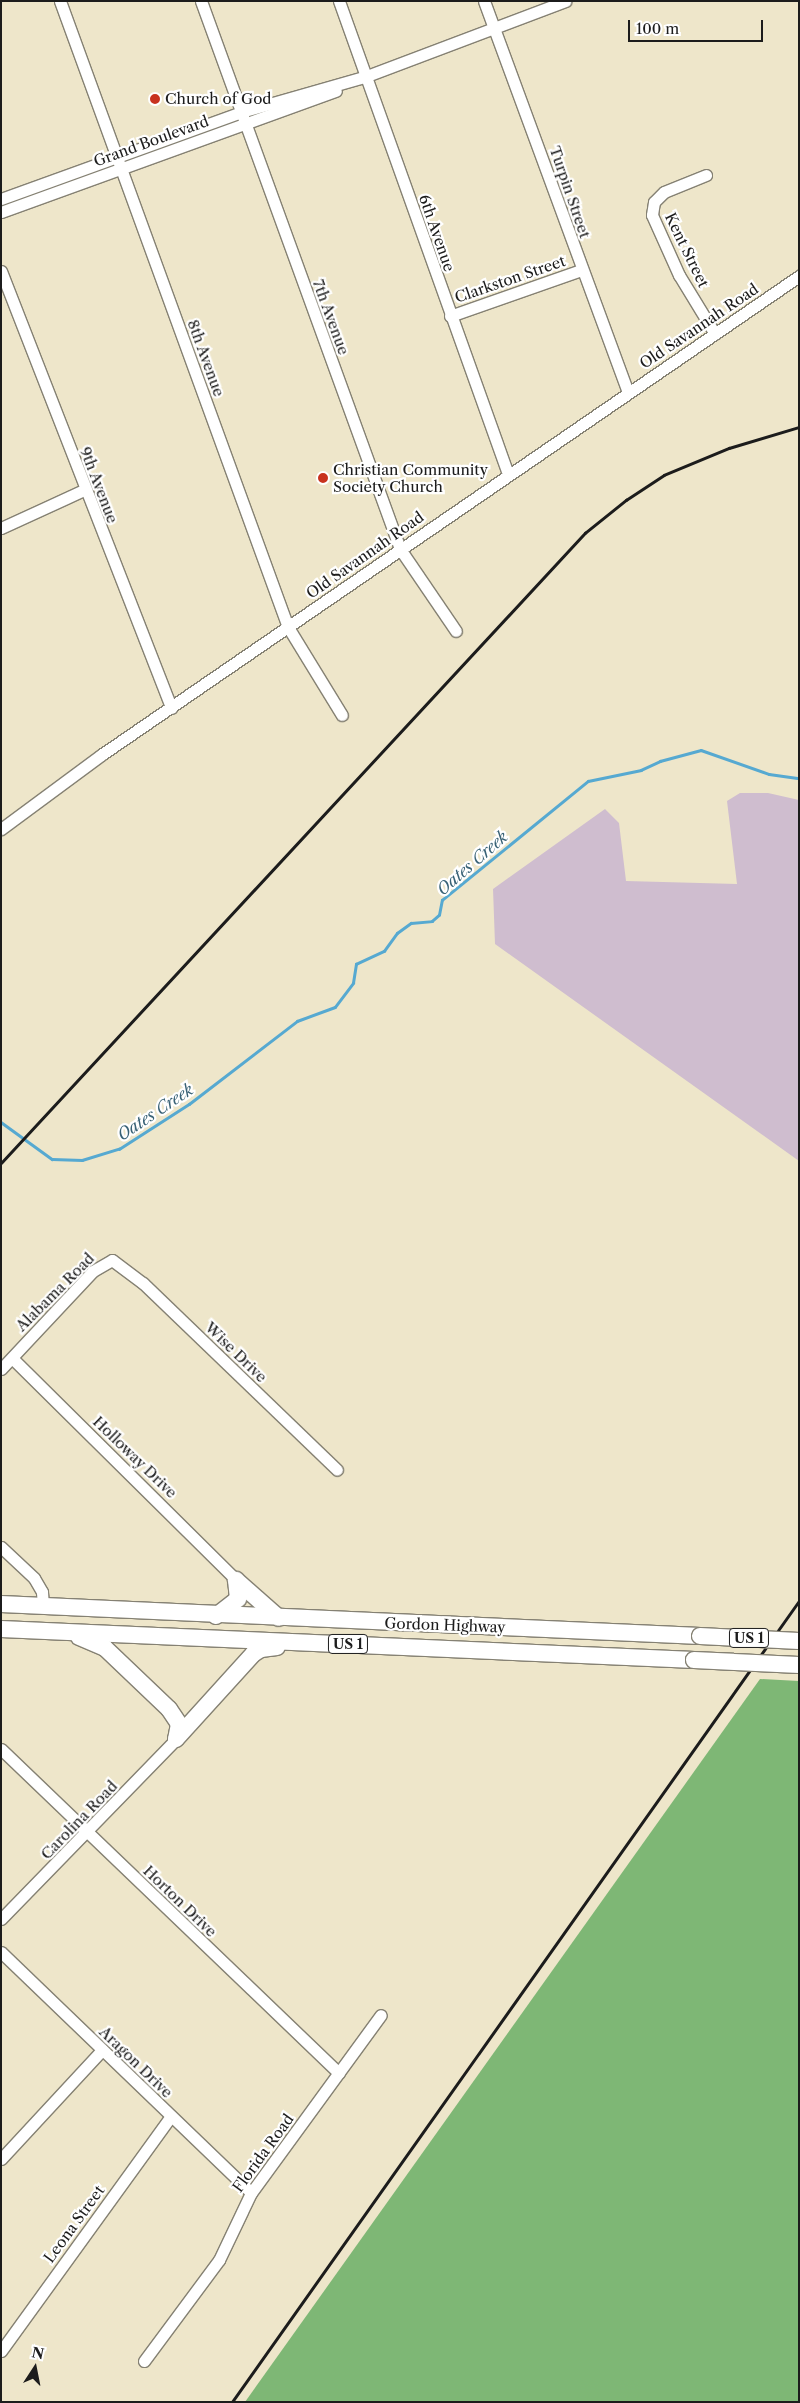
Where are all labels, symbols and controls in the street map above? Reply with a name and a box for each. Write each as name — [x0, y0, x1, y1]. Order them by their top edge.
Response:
scale bar — [630, 10, 765, 42]
text: 100 m — [636, 19, 679, 38]
place label: Church of God — [165, 90, 271, 108]
marker: Church of God — [149, 93, 161, 105]
street label: Grand Boulevard — [91, 112, 211, 170]
street label: Turpin Street — [546, 144, 594, 240]
street label: 6th Avenue — [415, 192, 459, 274]
street label: Kent Street — [661, 210, 713, 290]
street label: Clarkston Street — [452, 252, 568, 306]
street label: 7th Avenue — [309, 277, 353, 357]
street label: Old Savannah Road — [636, 280, 762, 372]
street label: 8th Avenue — [184, 317, 228, 399]
street label: 9th Avenue — [76, 444, 122, 526]
place label: Christian Community Society Church — [333, 460, 488, 495]
marker: Christian Community Society Church — [317, 472, 329, 484]
street label: Old Savannah Road — [303, 508, 427, 602]
water label: Oates Creek — [433, 827, 511, 899]
water label: Oates Creek — [113, 1080, 197, 1144]
street label: Alabama Road — [12, 1249, 98, 1335]
street label: Wise Drive — [201, 1318, 271, 1386]
street label: Holloway Drive — [89, 1412, 181, 1502]
street label: Gordon Highway — [384, 1614, 506, 1636]
road number: US 1 — [728, 1626, 770, 1650]
road number: US 1 — [327, 1632, 369, 1656]
street label: Carolina Road — [37, 1777, 121, 1863]
street label: Horton Drive — [140, 1862, 220, 1940]
street label: Aragon Drive — [96, 2023, 176, 2101]
street label: Florida Road — [229, 2110, 297, 2196]
street label: Leona Street — [40, 2182, 108, 2266]
north arrow — [10, 2343, 60, 2393]
text: N — [30, 2343, 46, 2363]

